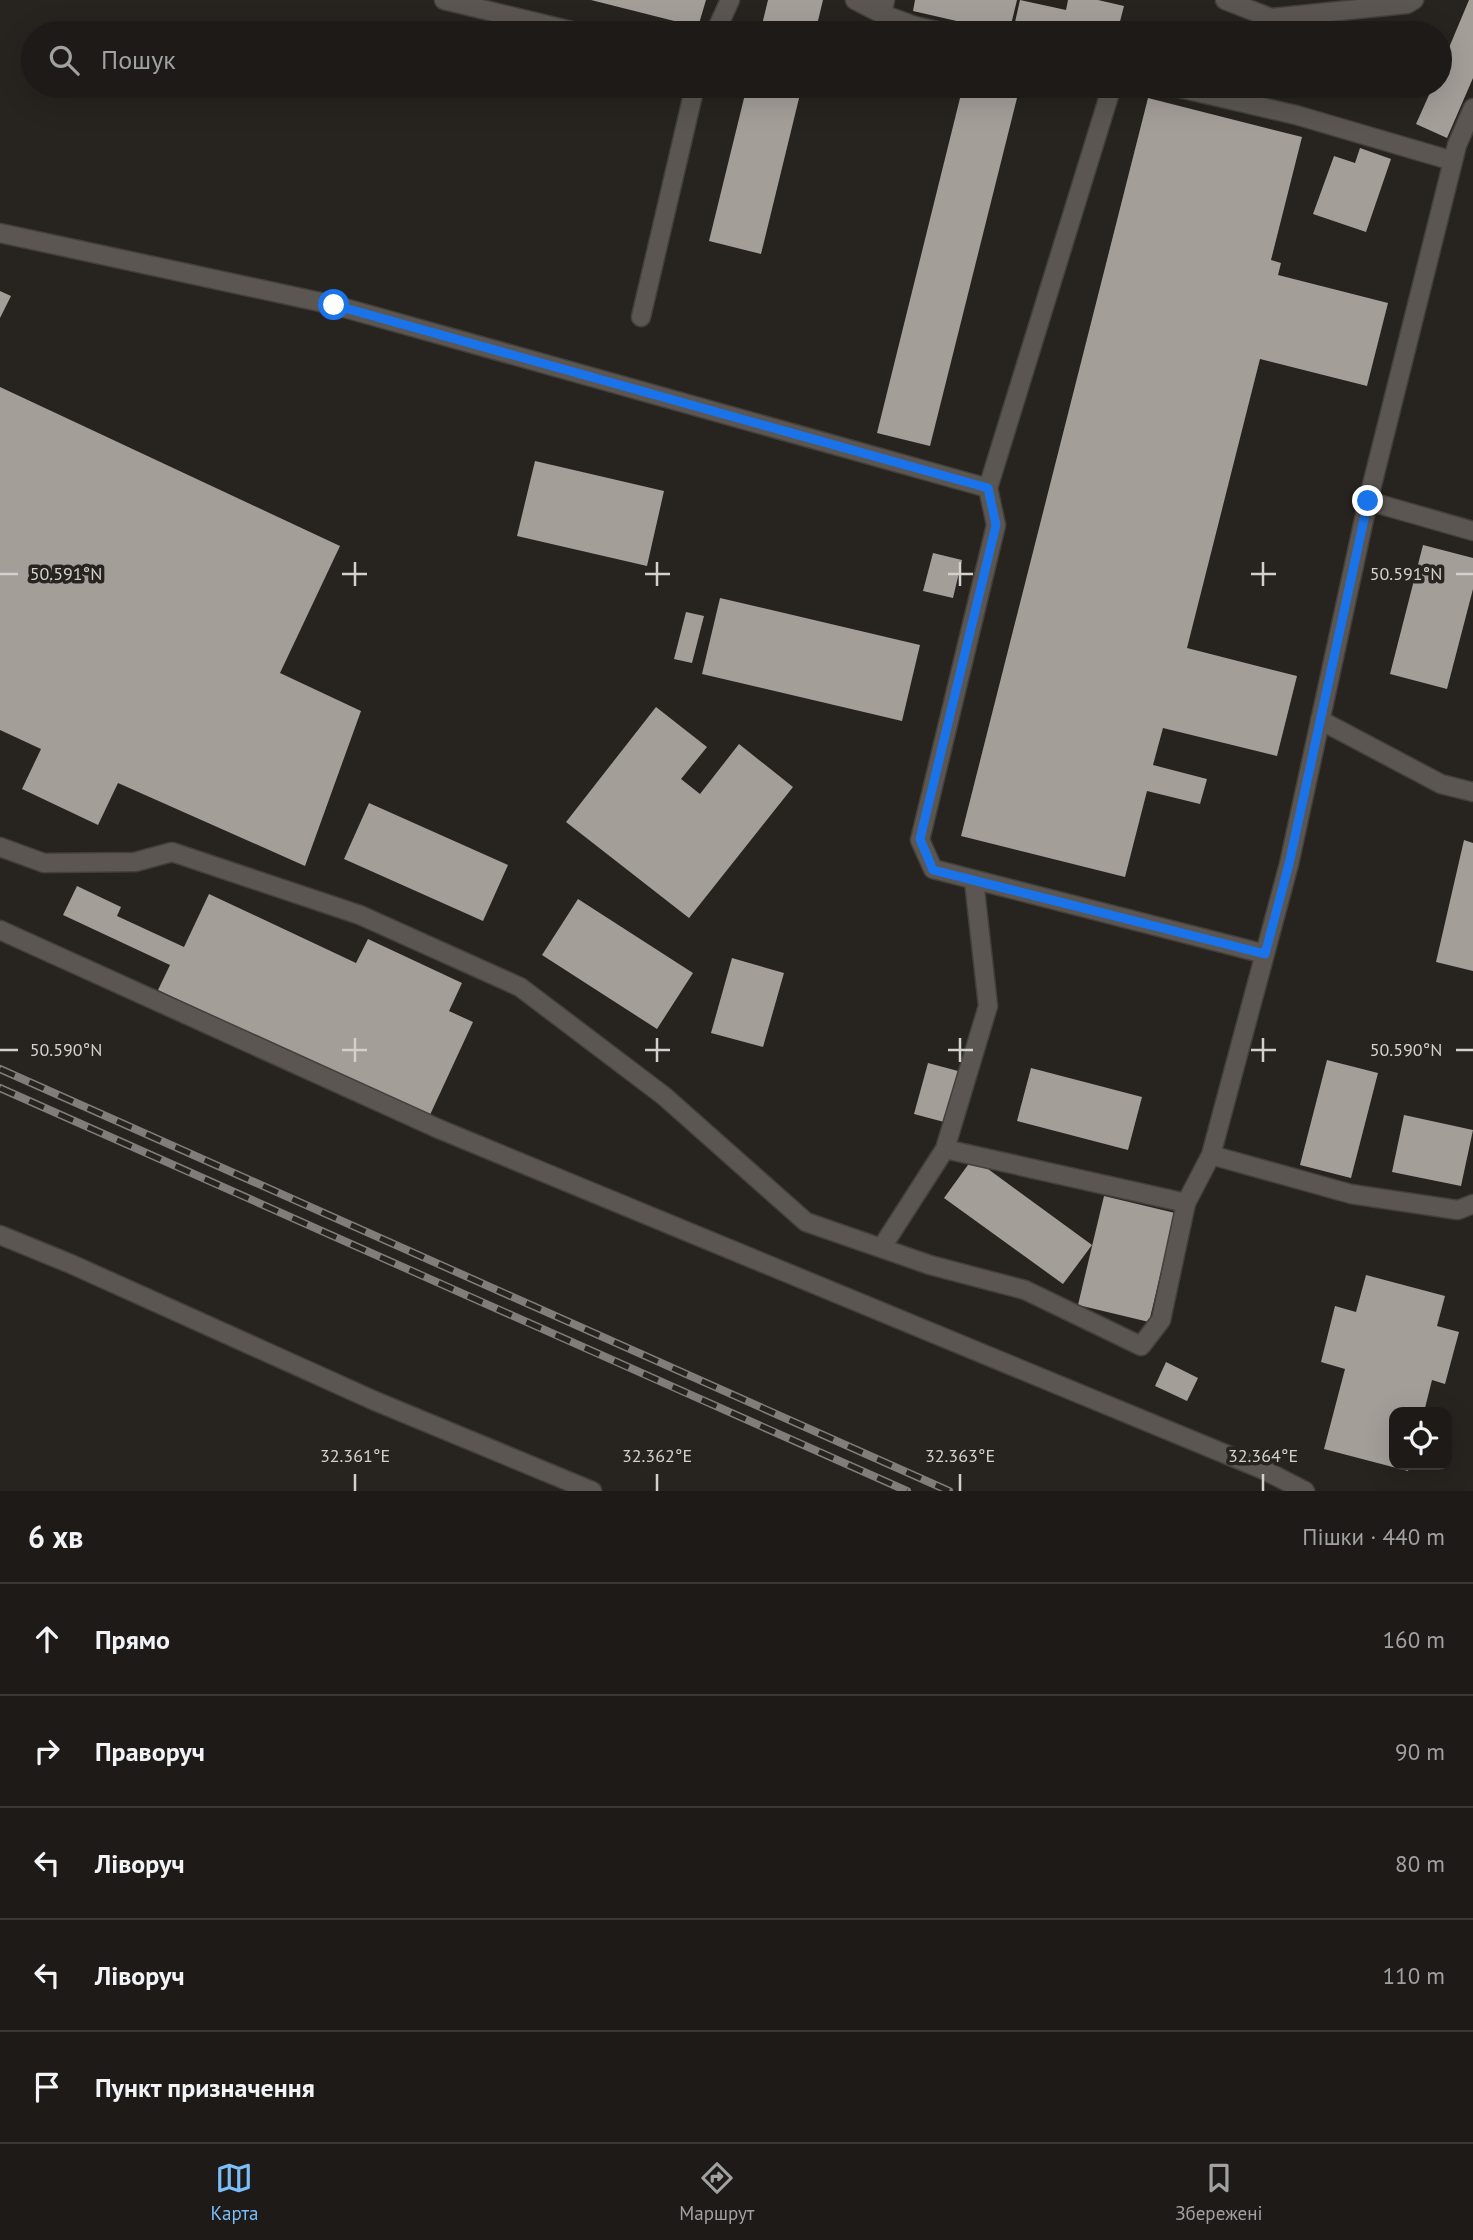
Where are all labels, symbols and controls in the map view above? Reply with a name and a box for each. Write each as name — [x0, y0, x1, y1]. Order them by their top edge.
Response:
search box — [21, 21, 1452, 98]
icon: search — [45, 41, 83, 79]
text: Пошук — [101, 43, 176, 76]
route start — [318, 289, 349, 320]
route end — [1352, 485, 1383, 516]
text: 50.591°N — [30, 562, 102, 585]
text: 50.591°N — [1370, 562, 1442, 585]
text: 50.590°N — [30, 1038, 102, 1061]
text: 50.590°N — [1370, 1038, 1442, 1061]
map controls — [1389, 1407, 1452, 1470]
button: locate — [1389, 1407, 1452, 1470]
text: 32.361°E — [320, 1444, 390, 1467]
text: 32.362°E — [622, 1444, 692, 1467]
text: 32.363°E — [925, 1444, 995, 1467]
text: 32.364°E — [1228, 1444, 1298, 1467]
text: 6 хв — [28, 1517, 84, 1556]
text: Пішки · 440 m — [1302, 1522, 1445, 1551]
icon: ahead — [28, 1620, 66, 1658]
text: Прямо — [95, 1623, 170, 1656]
text: 160 m — [1383, 1625, 1445, 1654]
icon: right — [28, 1732, 66, 1770]
text: Праворуч — [95, 1735, 205, 1768]
text: 90 m — [1395, 1737, 1445, 1766]
icon: left — [28, 1844, 66, 1882]
text: Ліворуч — [95, 1847, 185, 1880]
text: 80 m — [1395, 1849, 1445, 1878]
icon: left — [28, 1956, 66, 1994]
text: Ліворуч — [95, 1959, 185, 1992]
text: 110 m — [1383, 1961, 1445, 1990]
icon: arrive — [28, 2068, 66, 2106]
text: Пункт призначення — [95, 2071, 315, 2104]
tab: Карта — [210, 2159, 258, 2225]
tab: Маршрут — [679, 2159, 754, 2225]
tab: Збережені — [1175, 2159, 1263, 2225]

